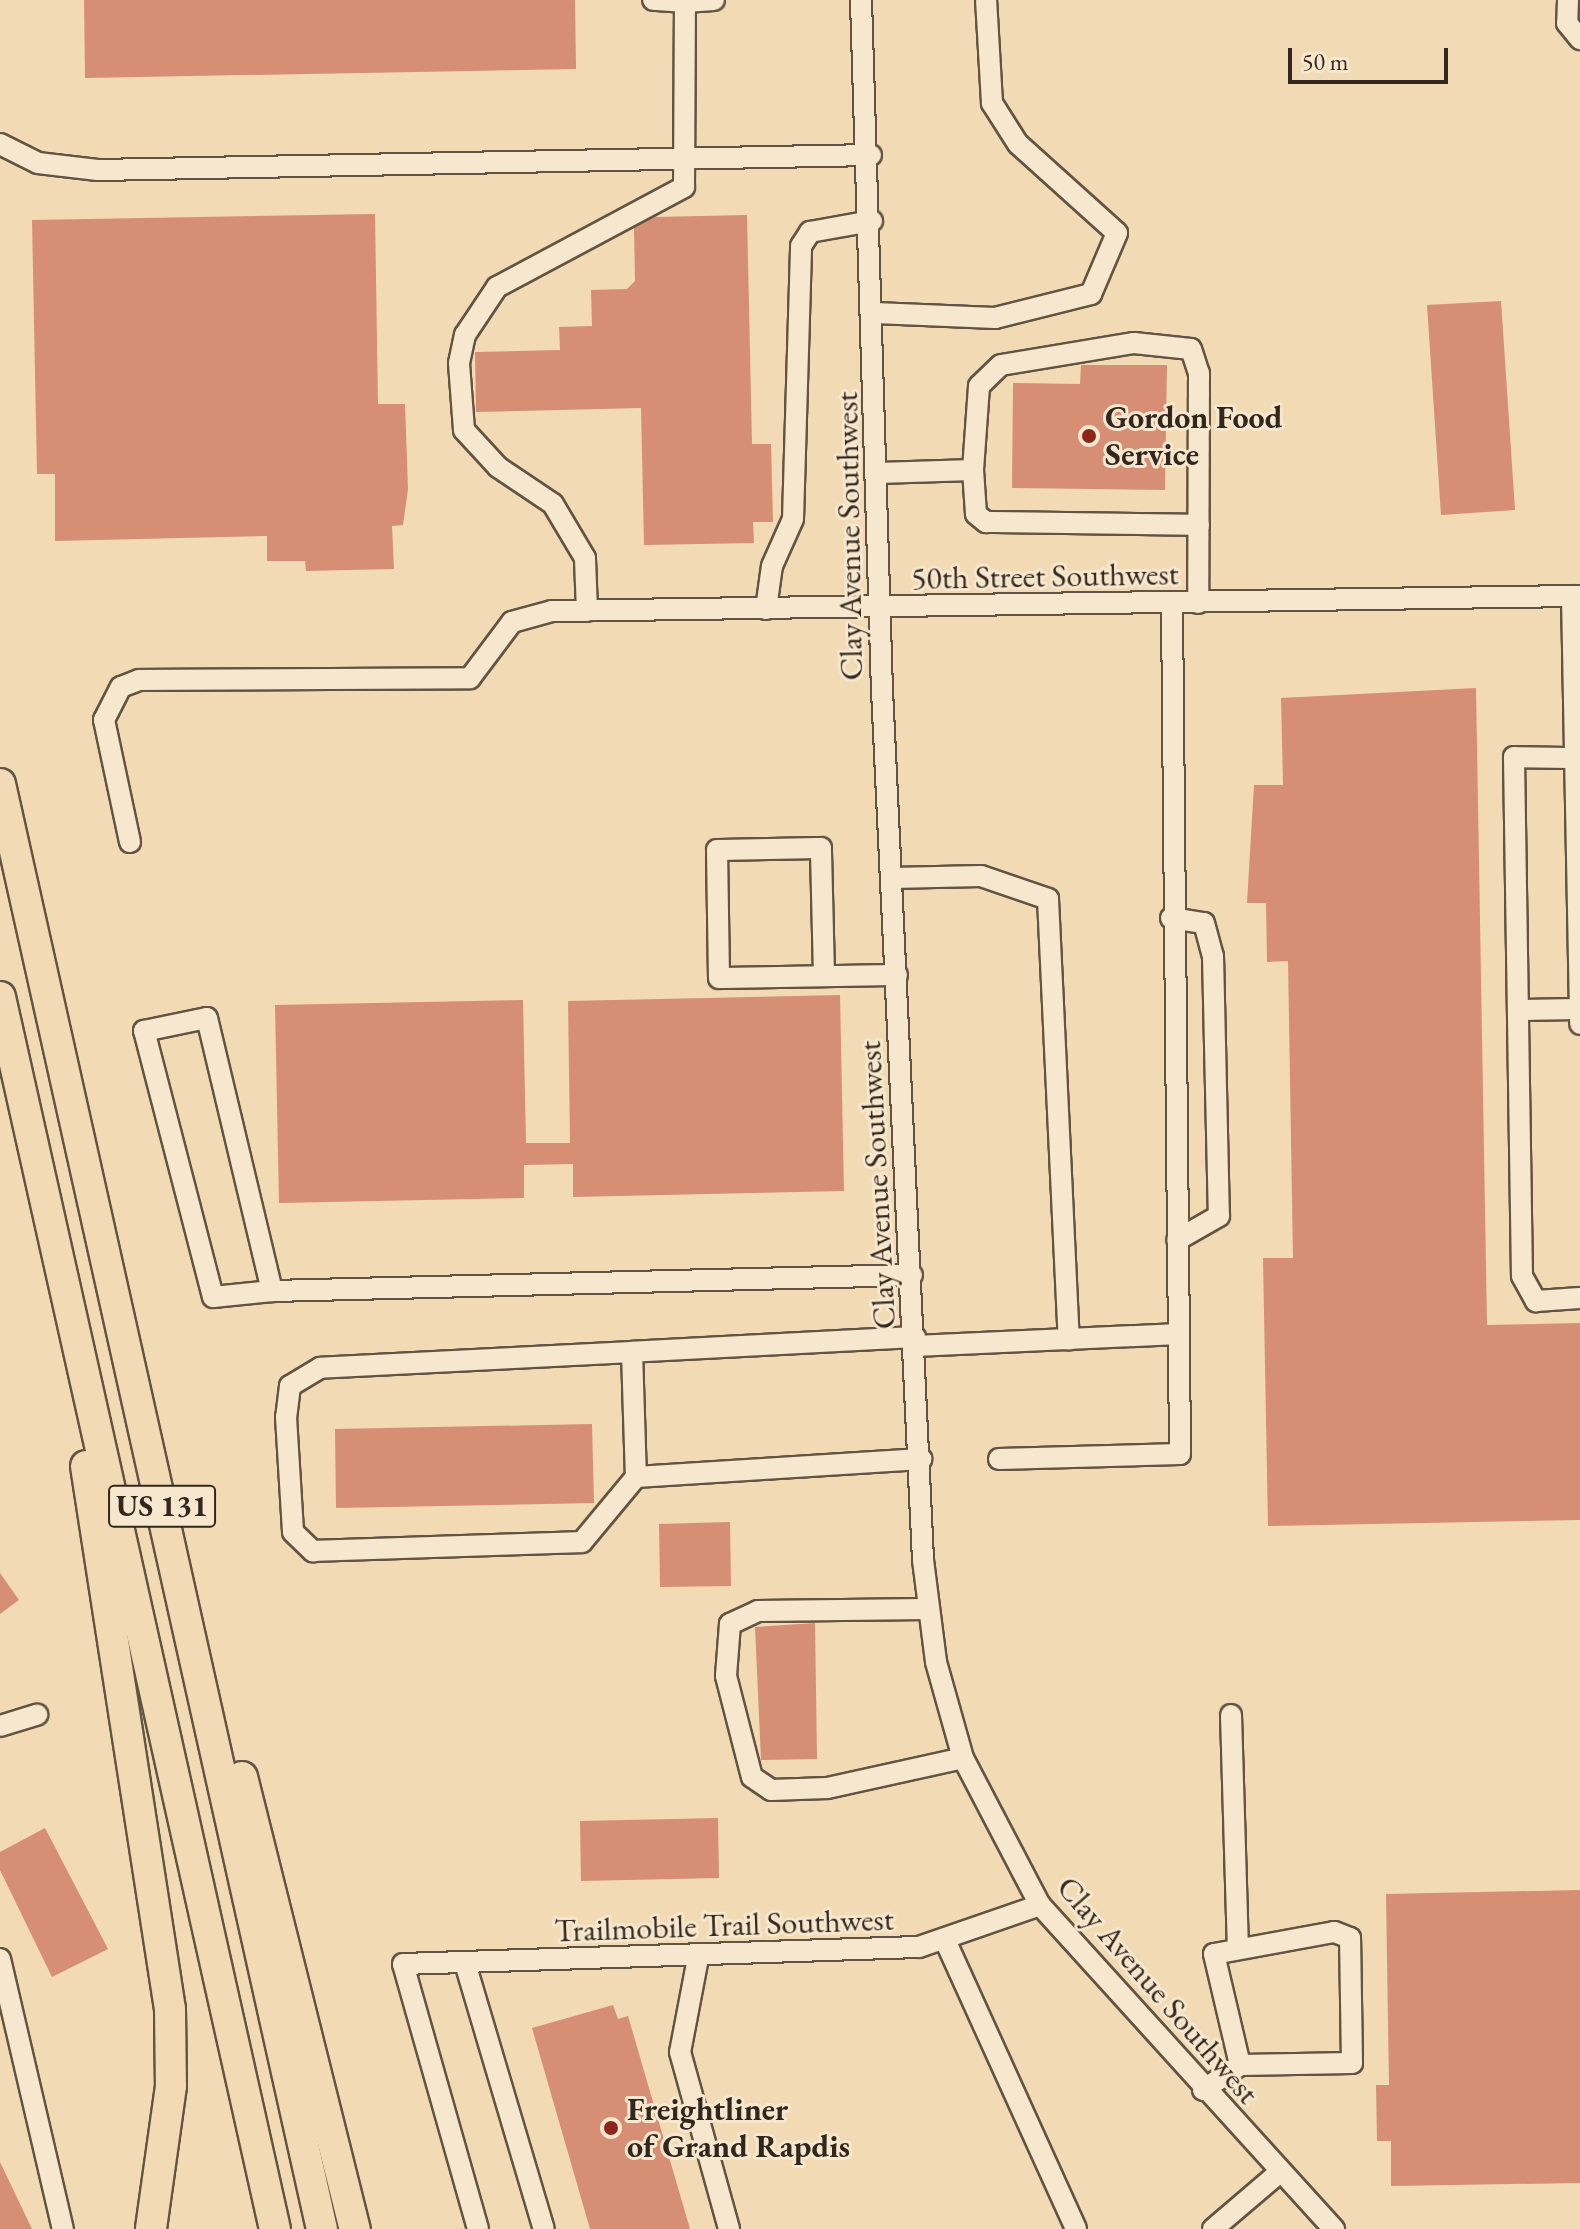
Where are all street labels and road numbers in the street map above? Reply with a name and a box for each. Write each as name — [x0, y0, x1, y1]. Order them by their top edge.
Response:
street label: Clay Avenue Southwest — [827, 391, 871, 681]
street label: 50th Street Southwest — [911, 554, 1179, 598]
street label: Clay Avenue Southwest — [850, 1040, 904, 1330]
road number: US 131 — [108, 1480, 216, 1532]
street label: Clay Avenue Southwest — [1049, 1868, 1267, 2112]
street label: Trailmobile Trail Southwest — [554, 1900, 894, 1950]

